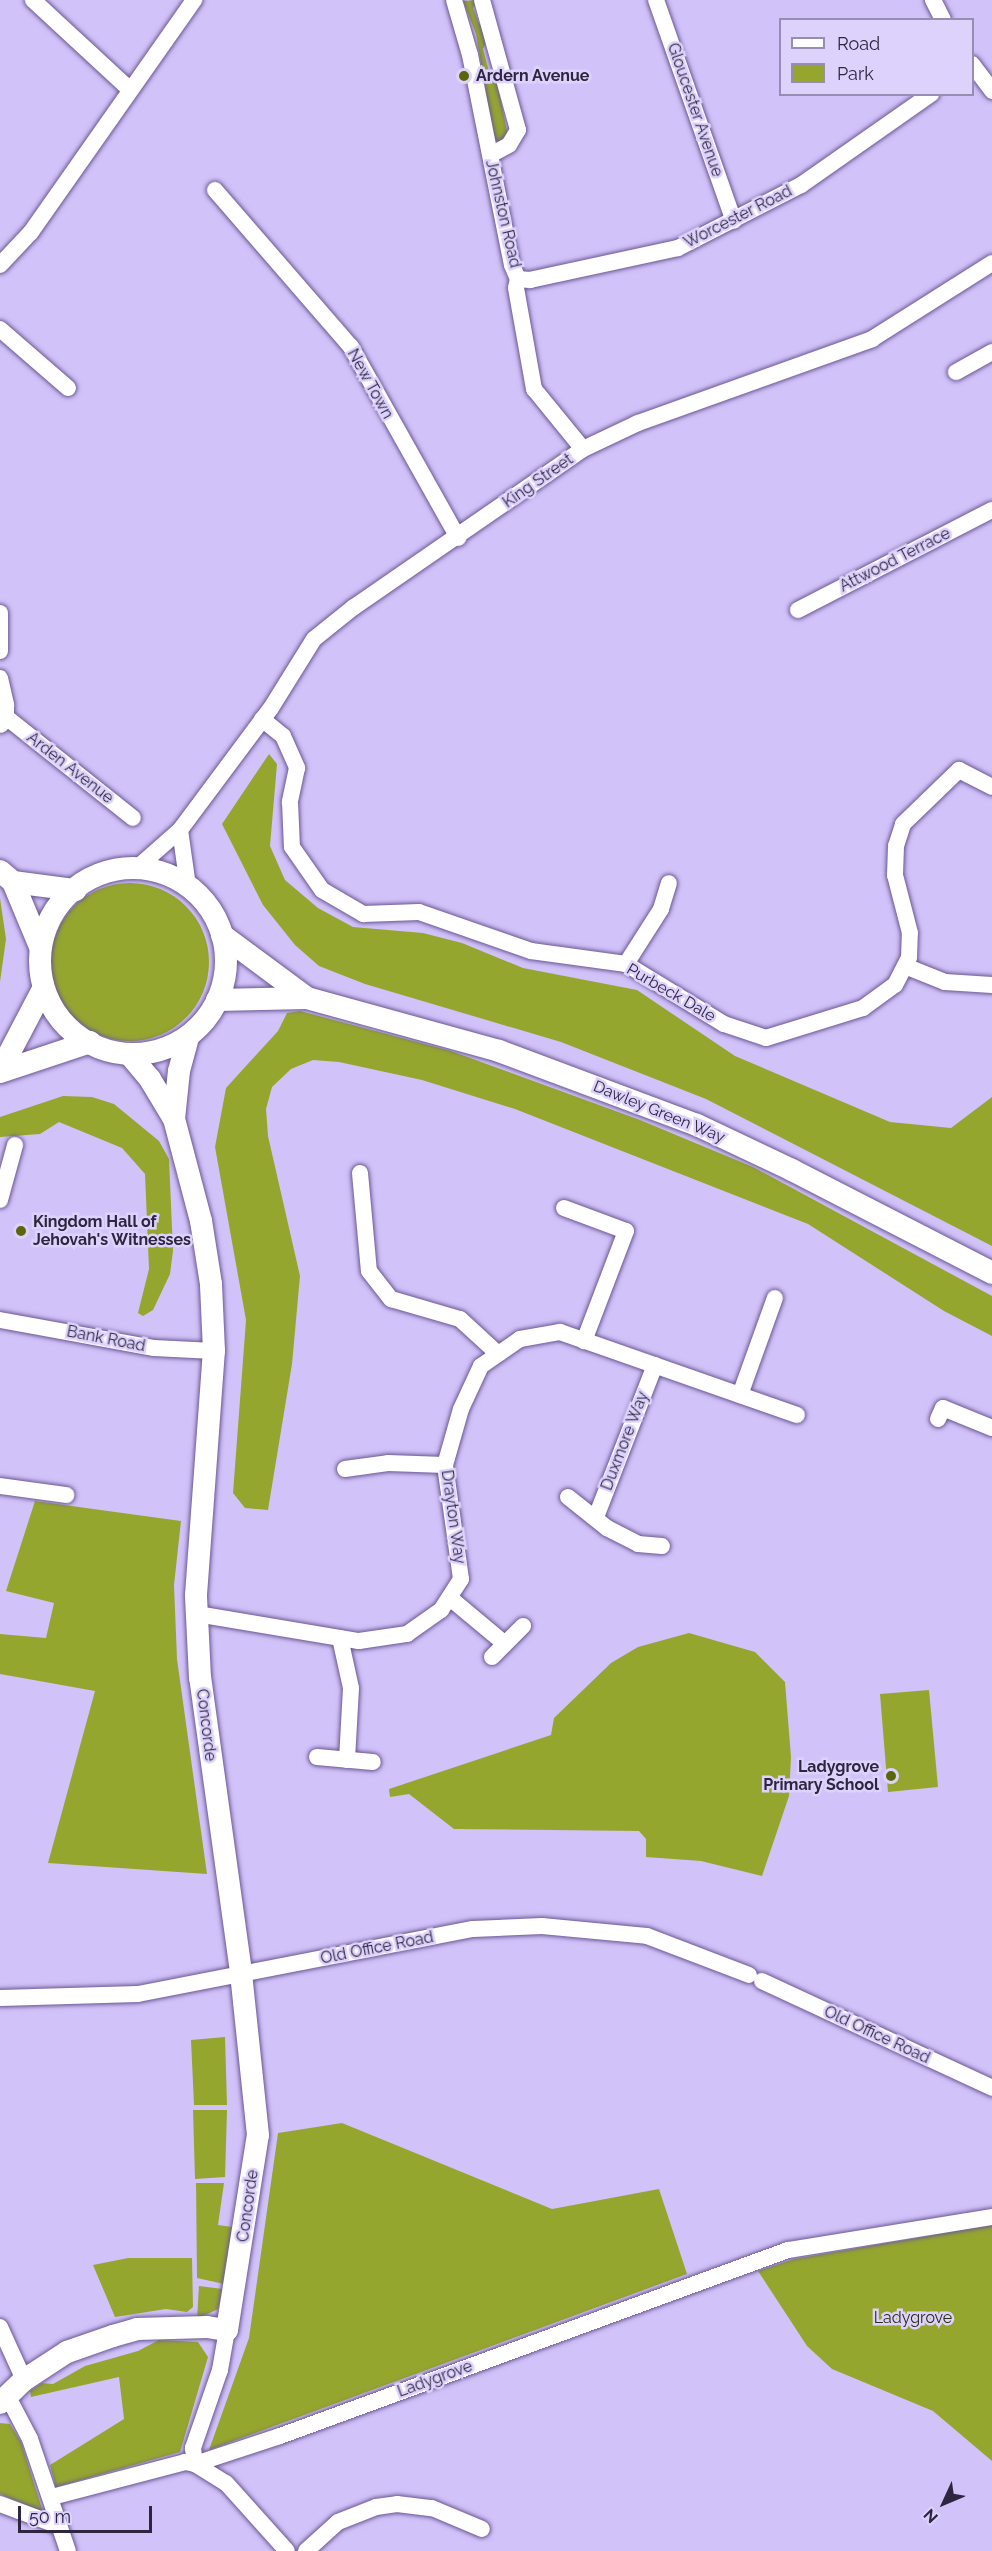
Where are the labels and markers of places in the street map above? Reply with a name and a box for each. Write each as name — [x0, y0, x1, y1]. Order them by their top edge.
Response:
place label: Ardern Avenue — [476, 66, 590, 86]
marker: Ardern Avenue — [457, 69, 471, 83]
place label: Kingdom Hall of Jehovah's Witnesses — [33, 1212, 192, 1250]
marker: Kingdom Hall of Jehovah's Witnesses — [14, 1224, 28, 1238]
place label: Ladygrove Primary School — [763, 1757, 879, 1795]
marker: Ladygrove Primary School — [884, 1769, 898, 1783]

